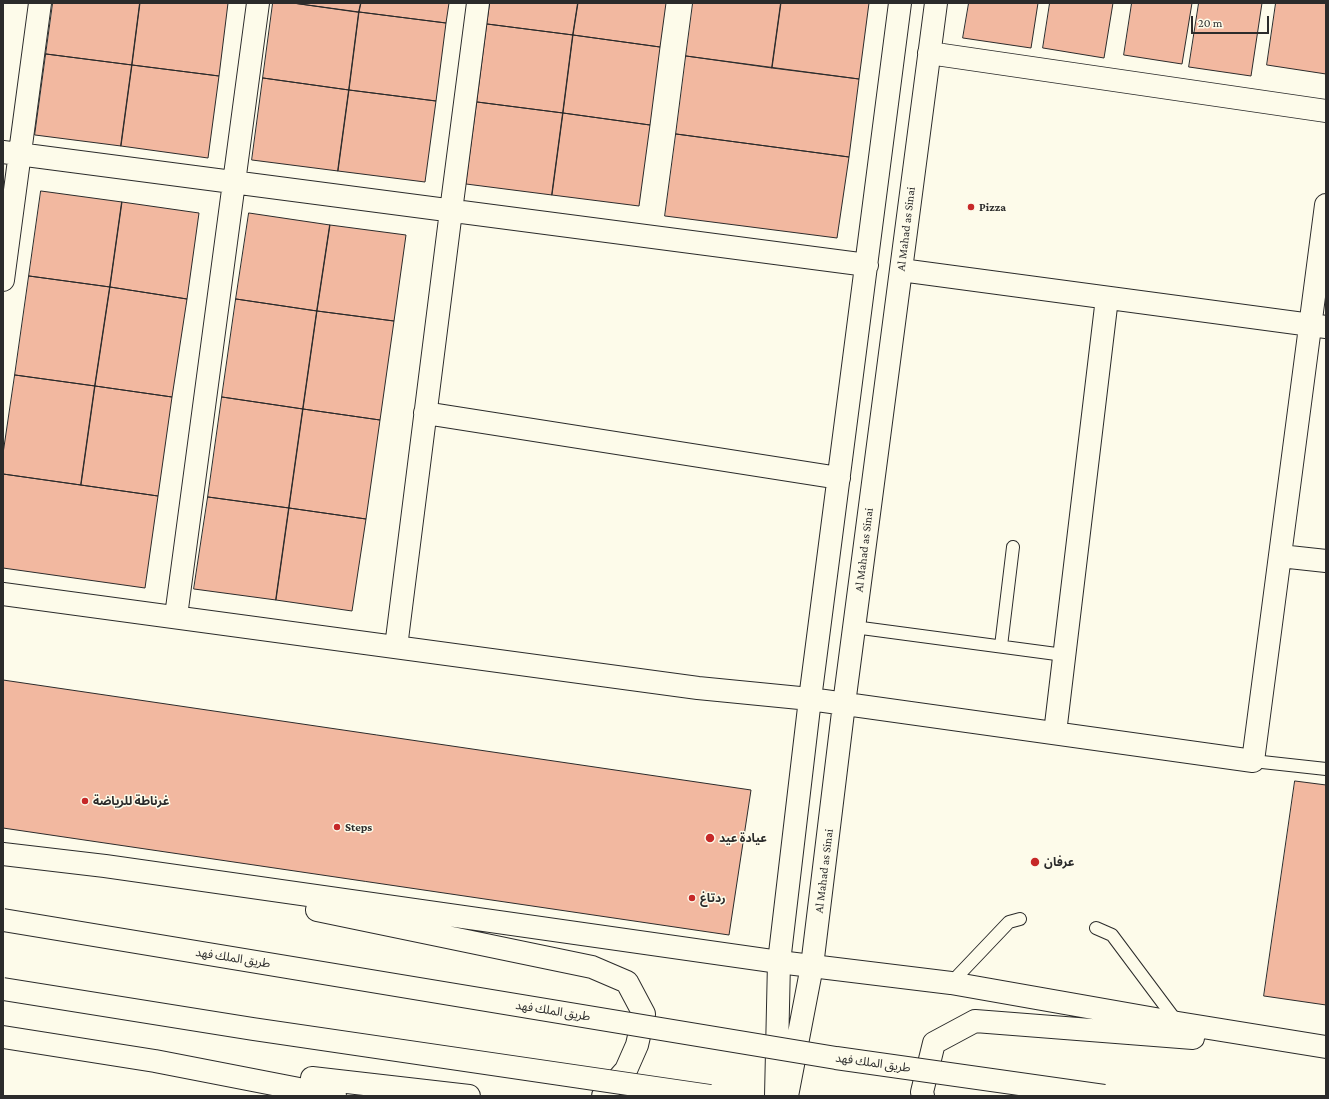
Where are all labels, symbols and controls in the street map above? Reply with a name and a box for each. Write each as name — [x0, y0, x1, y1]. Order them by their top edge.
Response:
scale bar — [1193, 8, 1271, 34]
text: 20 m — [1198, 16, 1222, 30]
street label: Al Mahad as Sinai — [894, 186, 918, 272]
place label: Pizza — [979, 200, 1006, 214]
marker: Pizza — [966, 202, 976, 212]
street label: Al Mahad as Sinai — [852, 507, 876, 593]
place label: غرناطة للرياضة — [93, 794, 169, 808]
marker: غرناطة للرياضة — [80, 796, 90, 806]
place label: Steps — [345, 820, 372, 834]
marker: Steps — [332, 822, 342, 832]
street label: Al Mahad as Sinai — [812, 828, 836, 914]
place label: عيادة عيد — [719, 831, 767, 845]
marker: عيادة عيد — [704, 832, 716, 844]
place label: عرفان — [1044, 855, 1074, 869]
marker: عرفان — [1029, 856, 1041, 868]
place label: ردتاغ — [700, 891, 726, 905]
marker: ردتاغ — [687, 893, 697, 903]
street label: طريق الملك فهد — [194, 945, 272, 971]
street label: طريق الملك فهد — [514, 998, 592, 1024]
street label: طريق الملك فهد — [835, 1051, 911, 1075]

